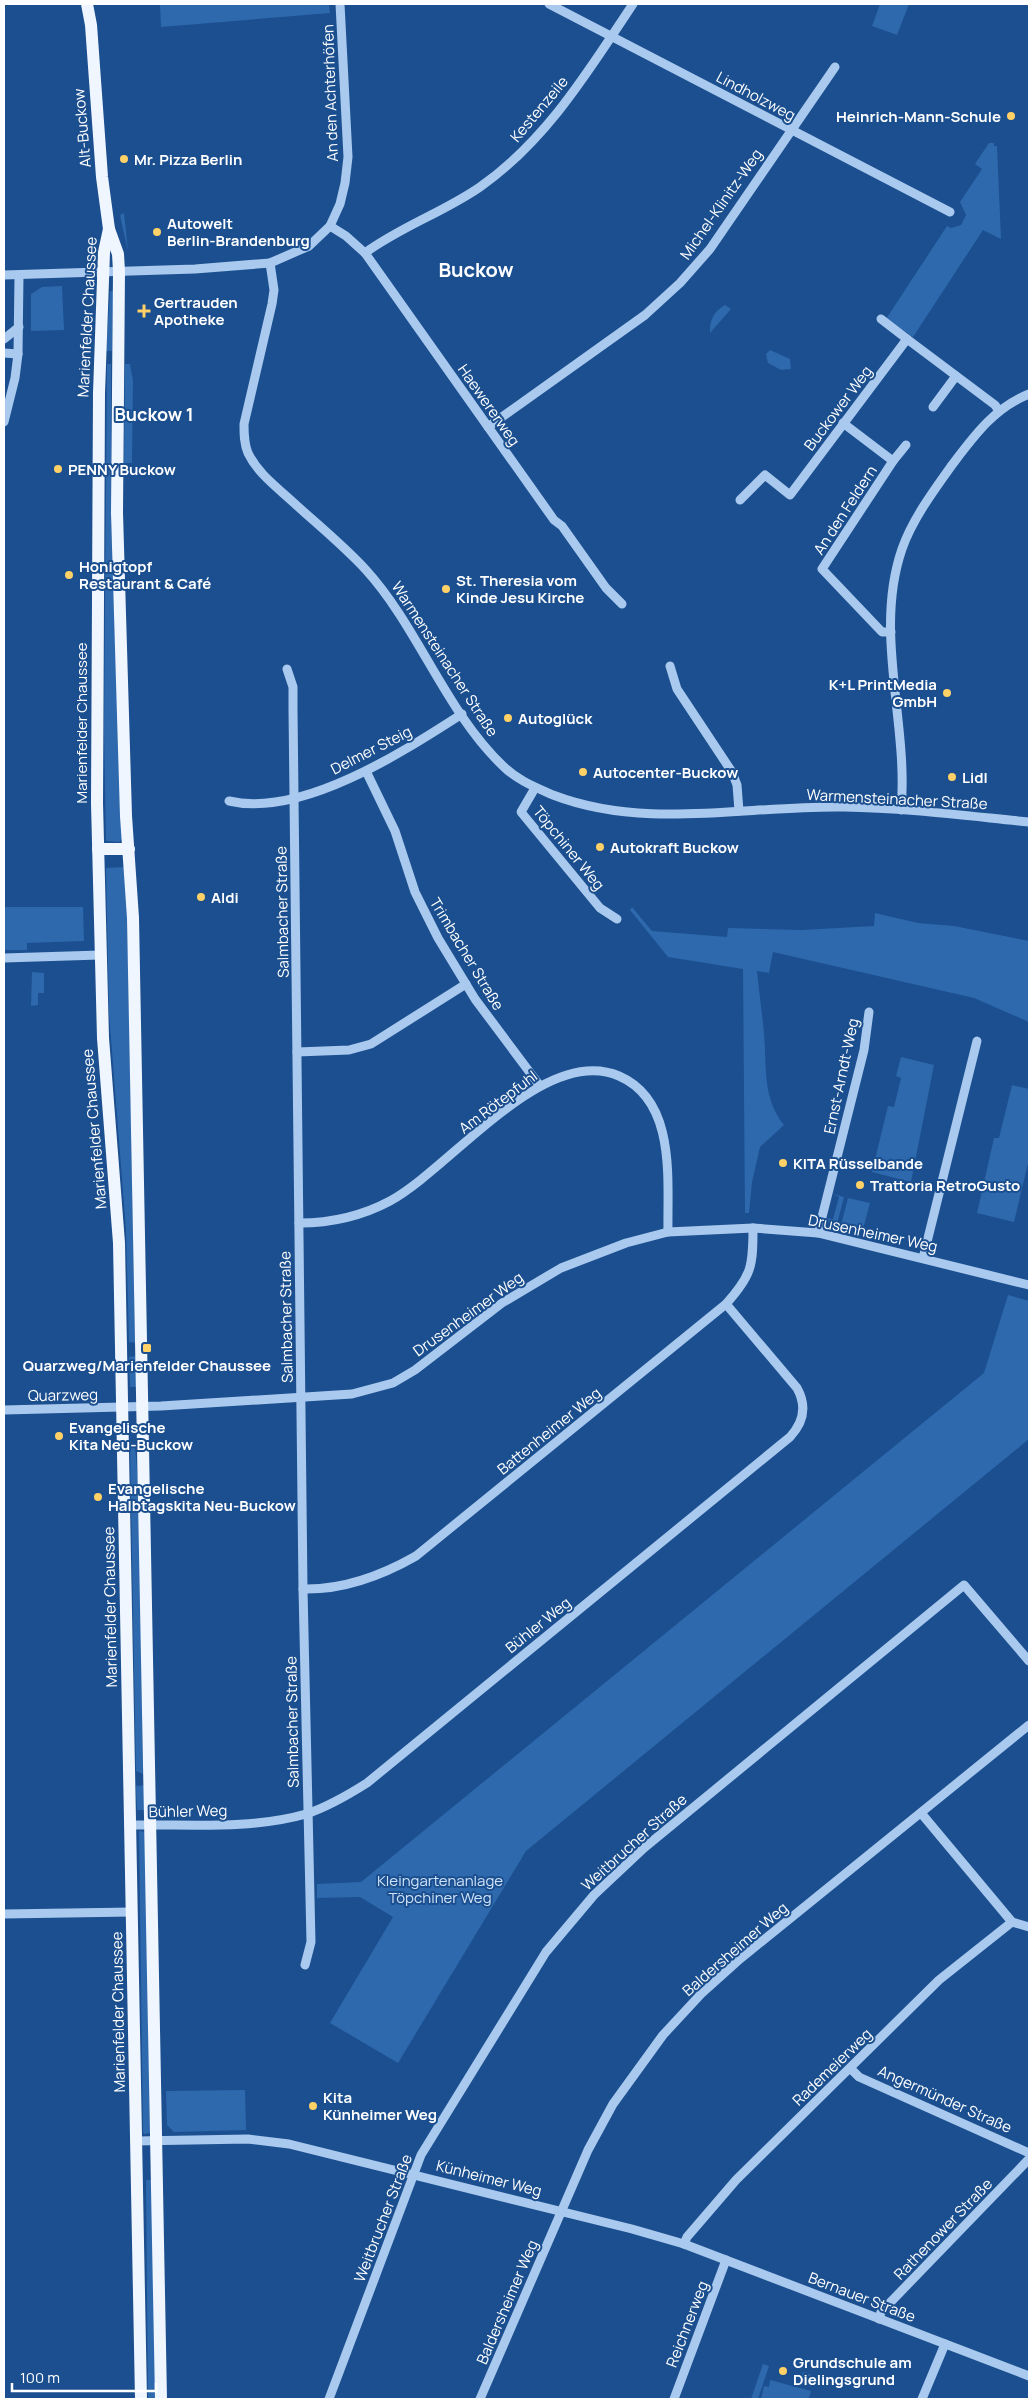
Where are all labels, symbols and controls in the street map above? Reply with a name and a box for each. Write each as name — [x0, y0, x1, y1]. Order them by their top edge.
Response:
street label: An den Achterhöfen — [317, 24, 343, 162]
street label: Lindholzweg — [713, 66, 799, 126]
street label: Kestenzeile — [505, 71, 573, 146]
street label: Alt-Buckow — [68, 87, 96, 168]
place label: Heinrich-Mann-Schule — [836, 106, 1001, 127]
marker: Heinrich-Mann-Schule — [1005, 110, 1017, 122]
street label: Michel-Klinitz-Weg — [675, 144, 767, 264]
place label: Mr. Pizza Berlin — [134, 149, 242, 170]
marker: Mr. Pizza Berlin — [118, 153, 130, 165]
place label: Autowelt Berlin-Brandenburg — [167, 213, 310, 251]
marker: Autowelt Berlin-Brandenburg — [151, 226, 163, 238]
street label: Marienfelder Chaussee — [72, 236, 102, 398]
district label: Buckow — [438, 256, 514, 283]
place label: Gertrauden Apotheke — [154, 292, 238, 330]
marker: Gertrauden Apotheke — [138, 305, 150, 317]
street label: Haewererweg — [453, 360, 525, 450]
street label: Buckower Weg — [799, 361, 877, 455]
district label: Buckow 1 — [114, 402, 194, 426]
place label: PENNY Buckow — [68, 459, 176, 480]
street label: An den Feldern — [808, 461, 882, 559]
marker: PENNY Buckow — [52, 463, 64, 475]
place label: Honigtopf Restaurant & Café — [79, 556, 211, 594]
marker: Honigtopf Restaurant & Café — [63, 569, 75, 581]
place label: St. Theresia vom Kinde Jesu Kirche — [456, 570, 584, 608]
street label: Warmensteinacher Straße — [387, 577, 503, 741]
marker: St. Theresia vom Kinde Jesu Kirche — [440, 583, 452, 595]
street label: Marienfelder Chaussee — [71, 642, 92, 803]
place label: K+L PrintMedia GmbH — [829, 674, 937, 712]
marker: K+L PrintMedia GmbH — [941, 687, 953, 699]
place label: Autoglück — [518, 708, 593, 729]
marker: Autoglück — [502, 712, 514, 724]
street label: Delmer Steig — [327, 721, 415, 779]
place label: Autocenter-Buckow — [593, 762, 738, 783]
marker: Autocenter-Buckow — [577, 766, 589, 778]
place label: Lidl — [962, 767, 988, 788]
marker: Lidl — [946, 771, 958, 783]
street label: Warmensteinacher Straße — [806, 784, 988, 814]
street label: Töpchiner Weg — [528, 801, 610, 895]
place label: Autokraft Buckow — [610, 837, 739, 858]
marker: Autokraft Buckow — [594, 841, 606, 853]
street label: Salmbacher Straße — [270, 846, 294, 978]
place label: Aldi — [211, 887, 239, 908]
marker: Aldi — [195, 891, 207, 903]
street label: Trimbacher Straße — [425, 894, 509, 1014]
street label: Ernst-Arndt-Weg — [818, 1016, 864, 1136]
street label: Marienfelder Chaussee — [77, 1048, 111, 1210]
street label: Am Rötepfuhl — [454, 1066, 542, 1138]
place label: KITA Rüsselbande — [793, 1153, 923, 1174]
marker: KITA Rüsselbande — [777, 1157, 789, 1169]
place label: Trattoria RetroGusto — [870, 1175, 1020, 1196]
marker: Trattoria RetroGusto — [854, 1179, 866, 1191]
street label: Drusenheimer Weg — [806, 1209, 940, 1257]
street label: Salmbacher Straße — [274, 1251, 298, 1383]
street label: Drusenheimer Weg — [409, 1267, 527, 1361]
marker: Quarzweg/Marienfelder Chaussee — [141, 1342, 153, 1354]
place label: Quarzweg/Marienfelder Chaussee — [23, 1355, 271, 1376]
street label: Battenheimer Weg — [493, 1383, 605, 1479]
street label: Quarzweg — [28, 1384, 98, 1406]
place label: Evangelische Kita Neu-Buckow — [69, 1417, 193, 1455]
marker: Evangelische Kita Neu-Buckow — [53, 1430, 65, 1442]
place label: Evangelische Halbtagskita Neu-Buckow — [108, 1478, 296, 1516]
marker: Evangelische Halbtagskita Neu-Buckow — [92, 1491, 104, 1503]
street label: Marienfelder Chaussee — [98, 1526, 122, 1688]
street label: Bühler Weg — [501, 1592, 575, 1658]
street label: Salmbacher Straße — [280, 1656, 304, 1788]
street label: Weitbrucher Straße — [577, 1789, 692, 1895]
street label: Bühler Weg — [149, 1800, 227, 1822]
park label: Kleingartenanlage Töpchiner Weg — [377, 1870, 503, 1908]
street label: Baldersheimer Weg — [678, 1897, 792, 2001]
street label: Marienfelder Chaussee — [106, 1931, 130, 2093]
street label: Rademeierweg — [788, 2024, 876, 2110]
street label: Angermünder Straße — [875, 2060, 1015, 2138]
place label: Kita Künheimer Weg — [323, 2087, 437, 2125]
marker: Kita Künheimer Weg — [307, 2100, 319, 2112]
street label: Weitbrucher Straße — [349, 2151, 417, 2285]
street label: Künheimer Weg — [434, 2155, 544, 2201]
street label: Rathenower Straße — [889, 2174, 997, 2284]
street label: Baldersheimer Weg — [471, 2236, 543, 2368]
street label: Bernauer Straße — [805, 2267, 919, 2327]
street label: Reichnerweg — [661, 2278, 713, 2370]
place label: Grundschule am Dielingsgrund — [793, 2352, 912, 2390]
scale bar — [12, 2360, 156, 2392]
marker: Grundschule am Dielingsgrund — [777, 2365, 789, 2377]
text: 100 m — [20, 2367, 60, 2388]

